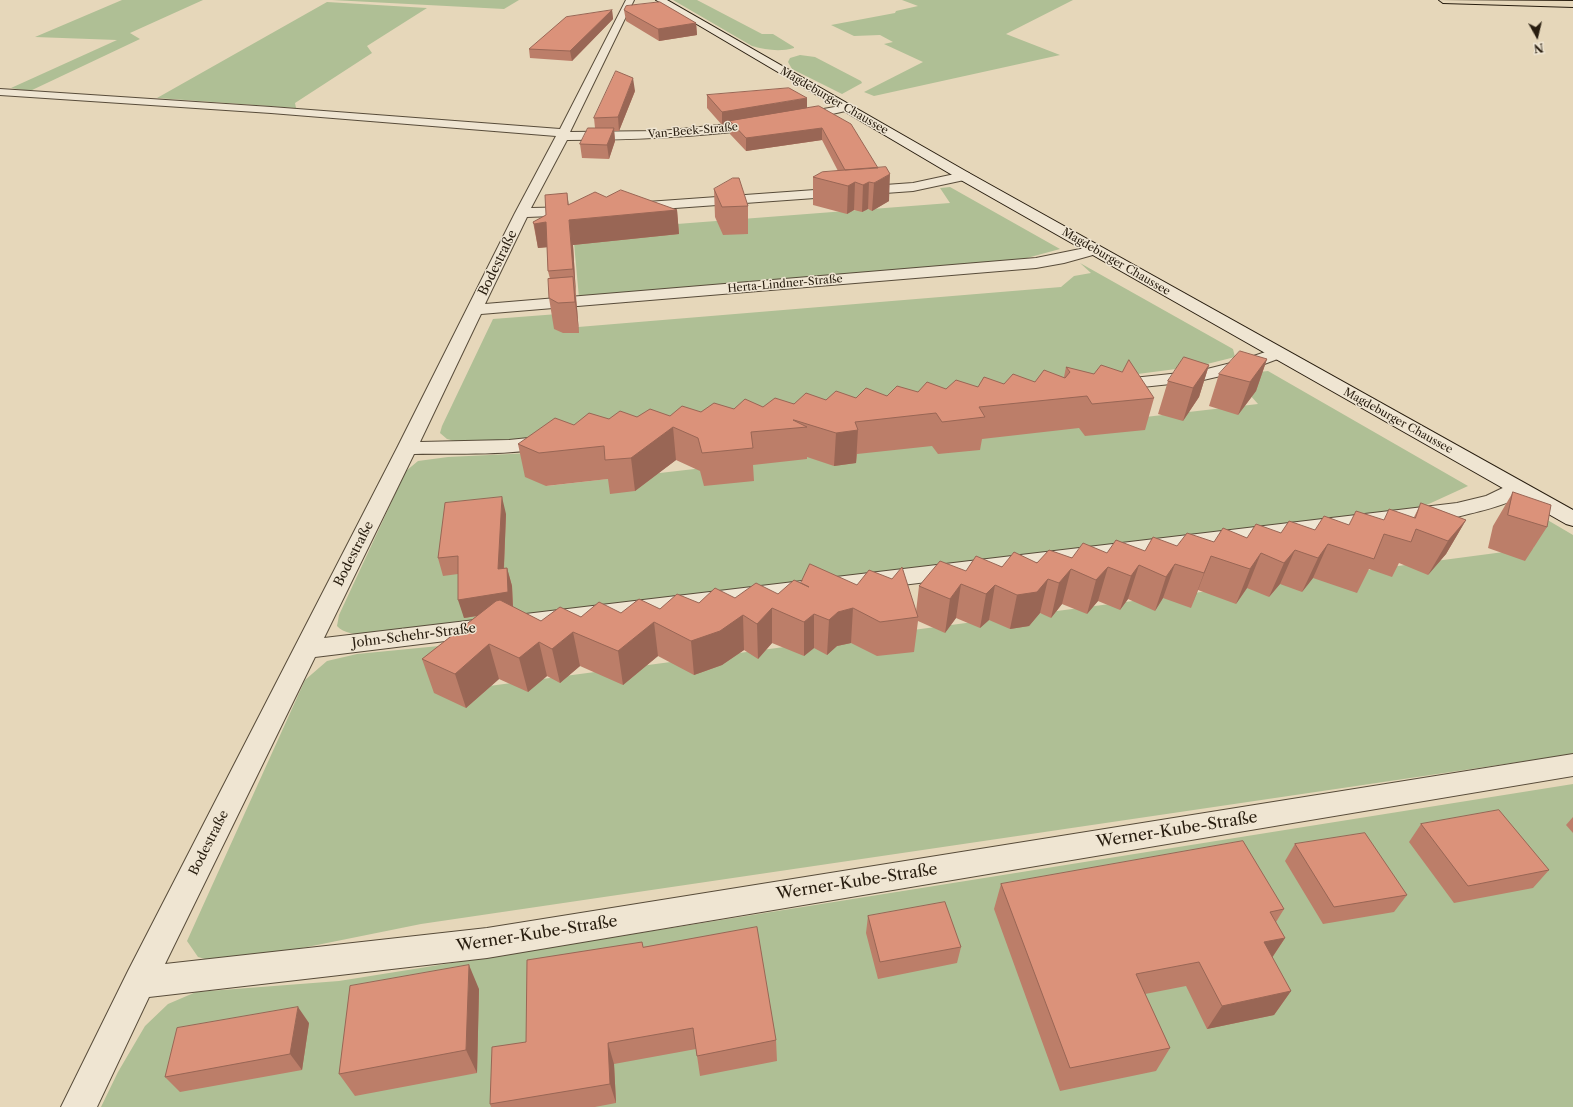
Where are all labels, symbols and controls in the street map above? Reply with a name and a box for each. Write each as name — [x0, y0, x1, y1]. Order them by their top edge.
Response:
north arrow — [1517, 16, 1557, 56]
text: N — [1533, 40, 1544, 55]
street label: Magdeburger Chaussee — [778, 65, 890, 137]
street label: Van-Beek-Straße — [648, 120, 738, 142]
street label: Magdeburger Chaussee — [1060, 226, 1172, 298]
street label: Bodestraße — [475, 228, 521, 298]
street label: Herta-Lindner-Straße — [727, 272, 843, 296]
street label: Magdeburger Chaussee — [1341, 385, 1455, 457]
street label: Bodestraße — [331, 519, 377, 589]
street label: John-Schehr-Straße — [351, 621, 477, 651]
street label: Bodestraße — [186, 808, 232, 878]
street label: Werner-Kube-Straße — [1095, 808, 1259, 852]
street label: Werner-Kube-Straße — [775, 860, 939, 904]
street label: Werner-Kube-Straße — [455, 912, 619, 956]

